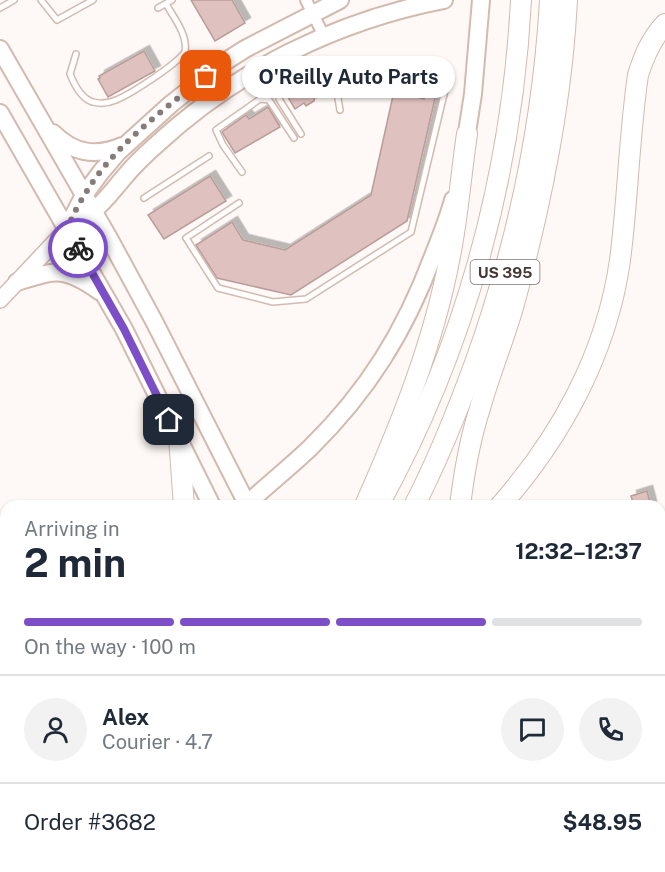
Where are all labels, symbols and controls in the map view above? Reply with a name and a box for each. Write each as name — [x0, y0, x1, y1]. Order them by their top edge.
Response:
pin — [180, 50, 231, 101]
callout: O'Reilly Auto Parts — [242, 55, 455, 97]
icon: bag — [189, 59, 222, 92]
text: O'Reilly Auto Parts — [258, 65, 439, 89]
courier — [48, 218, 108, 278]
icon: bike — [62, 232, 95, 265]
road number: US 395 — [470, 260, 540, 284]
pin — [143, 394, 194, 445]
icon: home — [152, 403, 185, 436]
text: Arriving in — [24, 517, 119, 541]
text: 12:32–12:37 — [515, 538, 642, 564]
text: 2 min — [24, 540, 126, 586]
text: On the way · 100 m — [24, 635, 196, 659]
button: person — [24, 698, 87, 761]
button: chat — [501, 698, 564, 761]
button: phone — [579, 698, 642, 761]
text: Alex — [102, 704, 149, 730]
text: Courier · 4.7 — [102, 730, 213, 754]
text: Order #3682 — [24, 809, 156, 835]
text: $48.95 — [563, 809, 642, 835]

